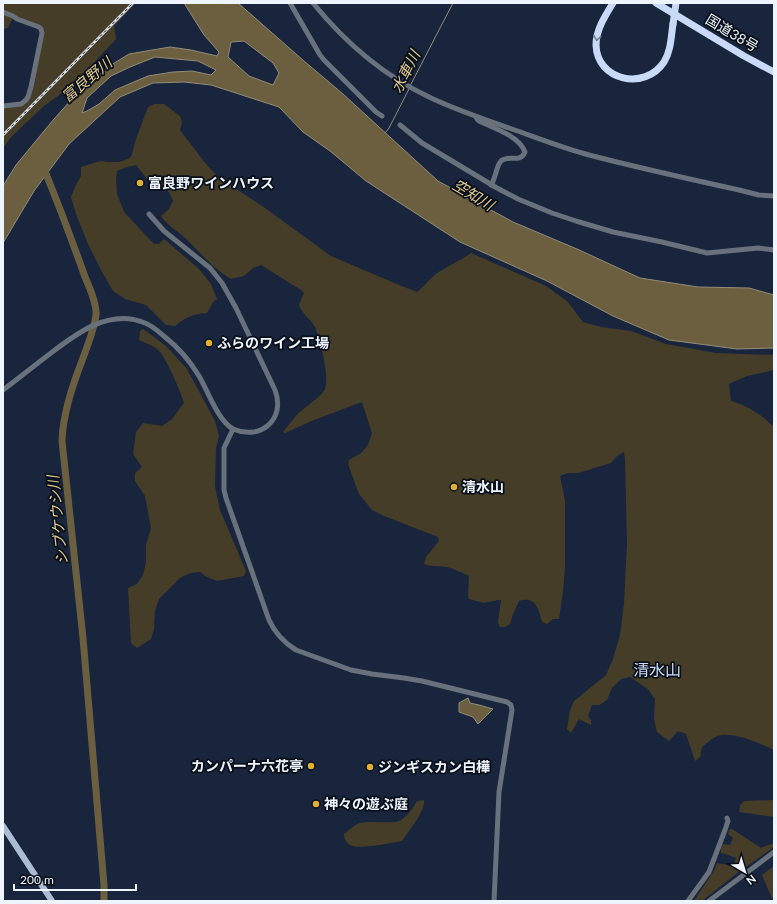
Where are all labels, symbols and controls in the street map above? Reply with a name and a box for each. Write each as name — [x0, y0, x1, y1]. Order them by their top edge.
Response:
street label: 国道38号 — [703, 10, 762, 55]
one-way arrow — [594, 35, 602, 42]
water label: 水車川 — [387, 46, 424, 96]
water label: 富良野川 — [58, 52, 117, 105]
place label: 富良野ワインハウス — [148, 174, 274, 191]
water label: 空知川 — [450, 175, 499, 214]
marker: 富良野ワインハウス — [135, 178, 145, 188]
place label: ふらのワイン工場 — [217, 334, 329, 351]
marker: ふらのワイン工場 — [204, 338, 214, 348]
water label: シブケウシ川 — [43, 472, 71, 566]
place label: 清水山 — [462, 478, 504, 495]
marker: 清水山 — [449, 482, 459, 492]
district label: 清水山 — [633, 660, 681, 679]
place label: カンパーナ六花亭 — [191, 757, 303, 774]
place label: ジンギスカン白樺 — [378, 758, 490, 775]
marker: カンパーナ六花亭 — [306, 761, 316, 771]
marker: ジンギスカン白樺 — [365, 762, 375, 772]
place label: 神々の遊ぶ庭 — [324, 795, 408, 812]
marker: 神々の遊ぶ庭 — [311, 799, 321, 809]
north arrow — [725, 852, 765, 892]
scale bar — [14, 866, 136, 892]
text: 200 m — [20, 872, 54, 887]
text: N — [744, 873, 759, 888]

